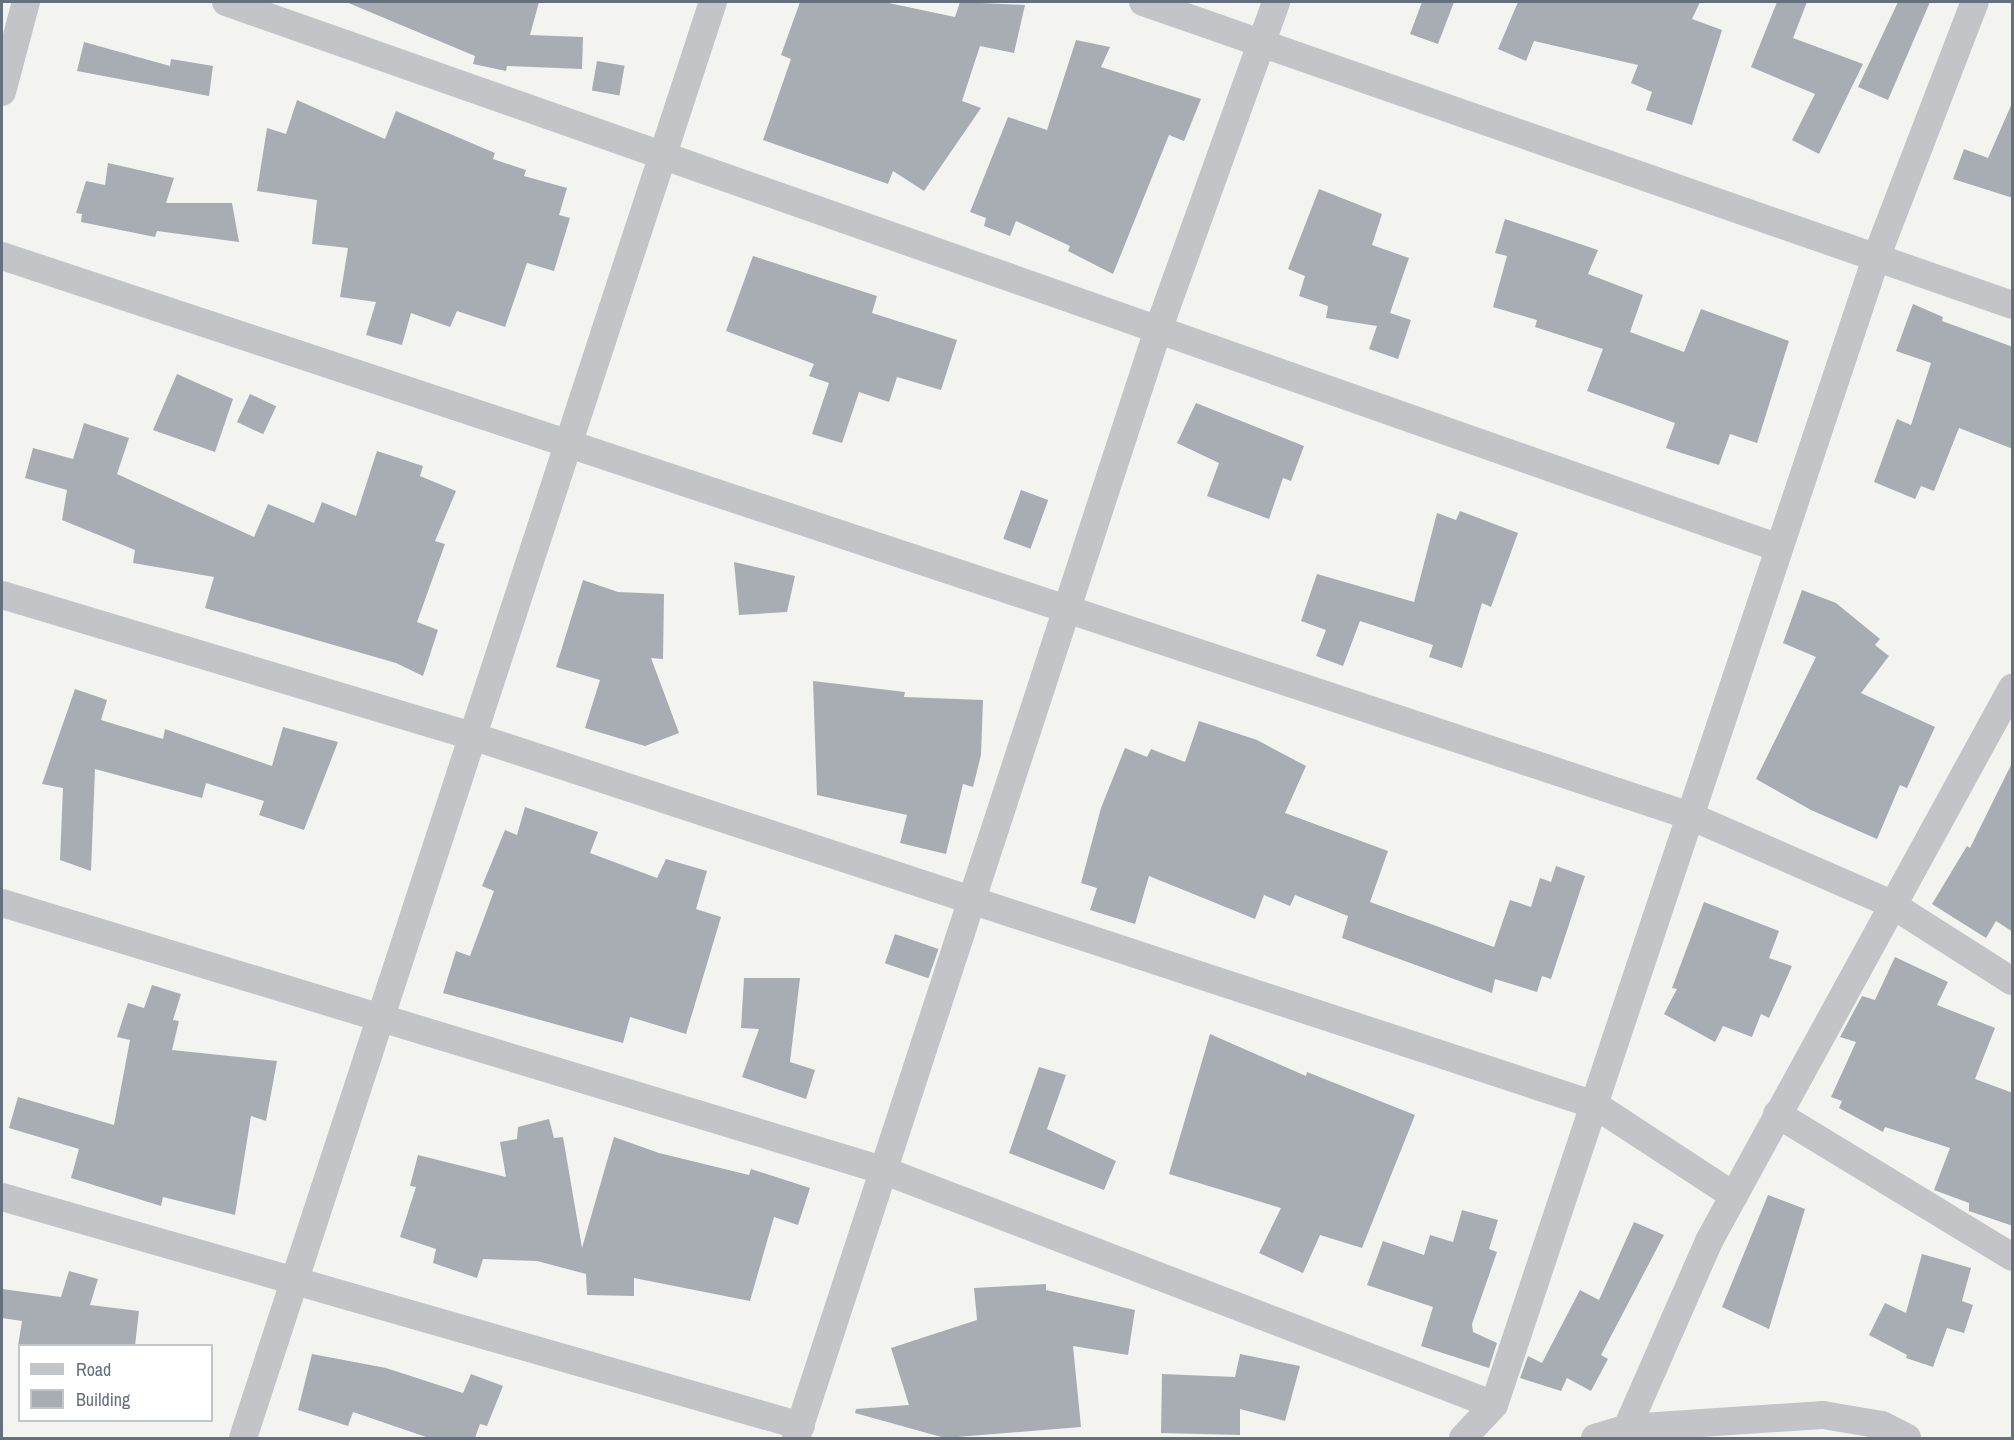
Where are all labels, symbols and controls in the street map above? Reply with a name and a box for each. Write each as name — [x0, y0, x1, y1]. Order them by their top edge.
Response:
legend — [18, 1344, 213, 1422]
text: Road — [76, 1357, 111, 1382]
text: Building — [76, 1387, 130, 1412]

